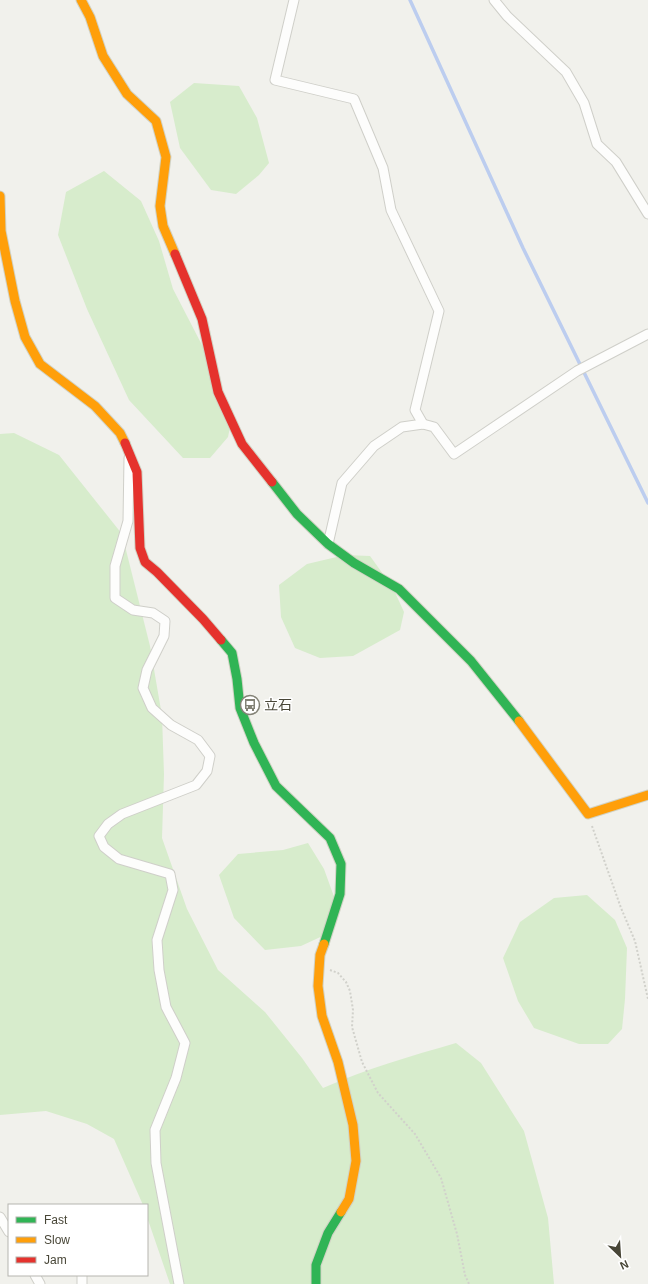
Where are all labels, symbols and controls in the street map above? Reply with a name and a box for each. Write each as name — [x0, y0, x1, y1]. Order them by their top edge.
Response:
bus stop icon: 立石 — [239, 694, 261, 716]
place label: 立石 — [264, 697, 292, 713]
legend — [8, 1204, 148, 1276]
text: Fast — [44, 1213, 68, 1227]
text: Slow — [44, 1233, 70, 1247]
north arrow — [600, 1236, 640, 1276]
text: Jam — [44, 1253, 67, 1267]
text: N — [618, 1258, 630, 1272]

